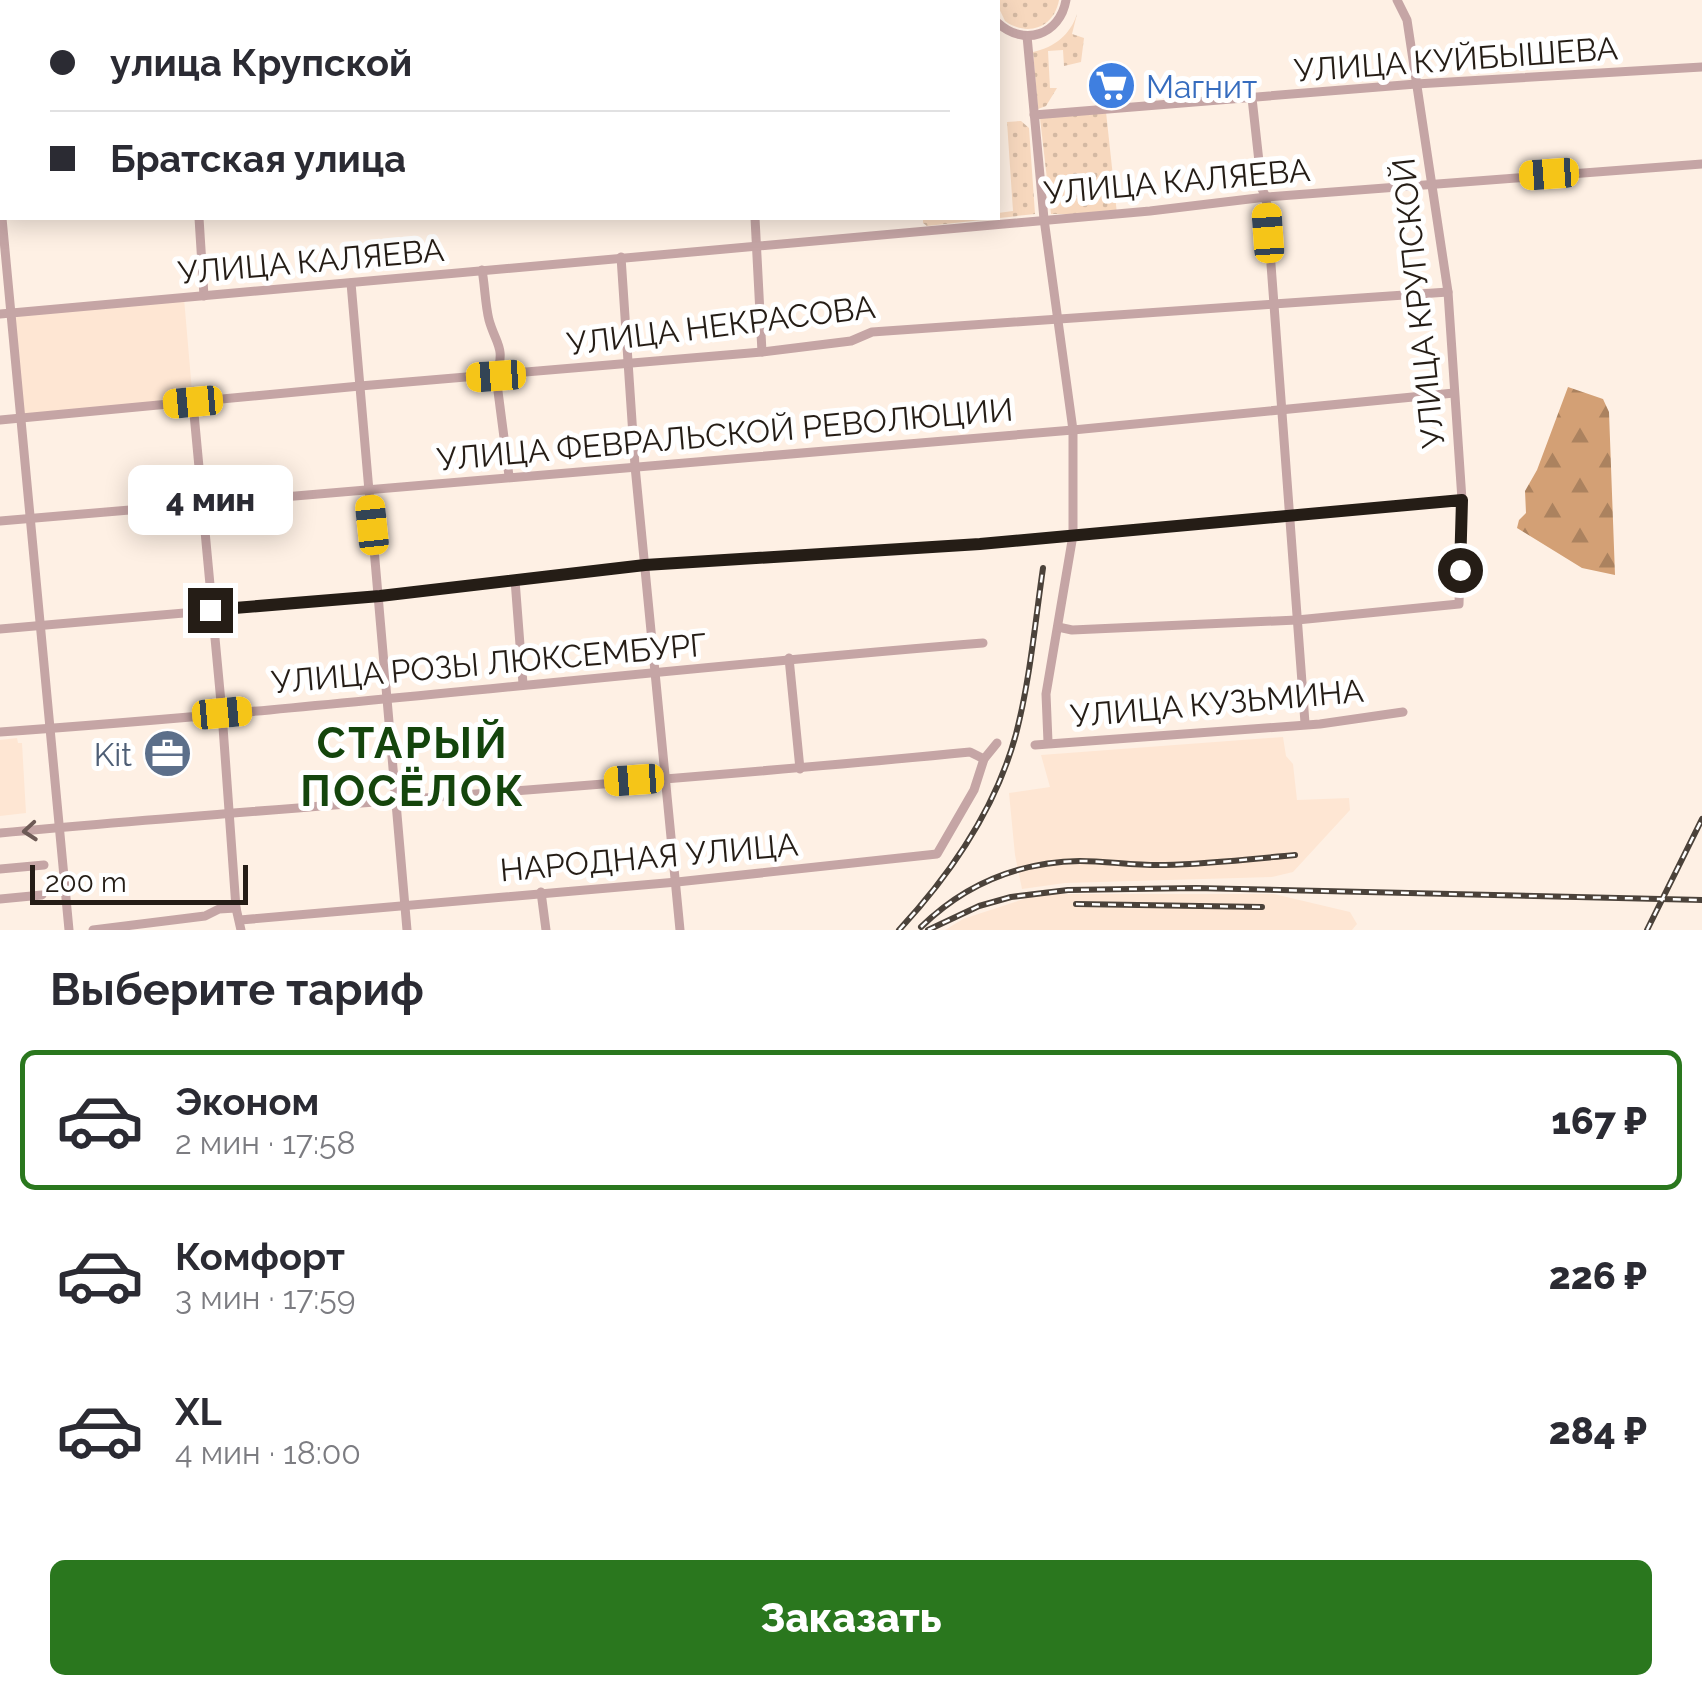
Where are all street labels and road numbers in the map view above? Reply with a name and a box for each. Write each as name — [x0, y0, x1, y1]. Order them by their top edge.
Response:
street label: УЛИЦА КУЙБЫШЕВА — [1293, 29, 1619, 89]
street label: УЛИЦА КАЛЯЕВА — [1042, 151, 1312, 211]
street label: УЛИЦА КРУПСКОЙ — [1384, 156, 1452, 450]
street label: УЛИЦА КАЛЯЕВА — [176, 231, 446, 291]
street label: УЛИЦА НЕКРАСОВА — [565, 288, 878, 362]
street label: УЛИЦА ФЕВРАЛЬСКОЙ РЕВОЛЮЦИИ — [435, 390, 1015, 478]
street label: УЛИЦА РОЗЫ ЛЮКСЕМБУРГ — [270, 626, 708, 700]
street label: УЛИЦА КУЗЬМИНА — [1069, 672, 1365, 734]
street label: НАРОДНАЯ УЛИЦА — [498, 825, 800, 888]

